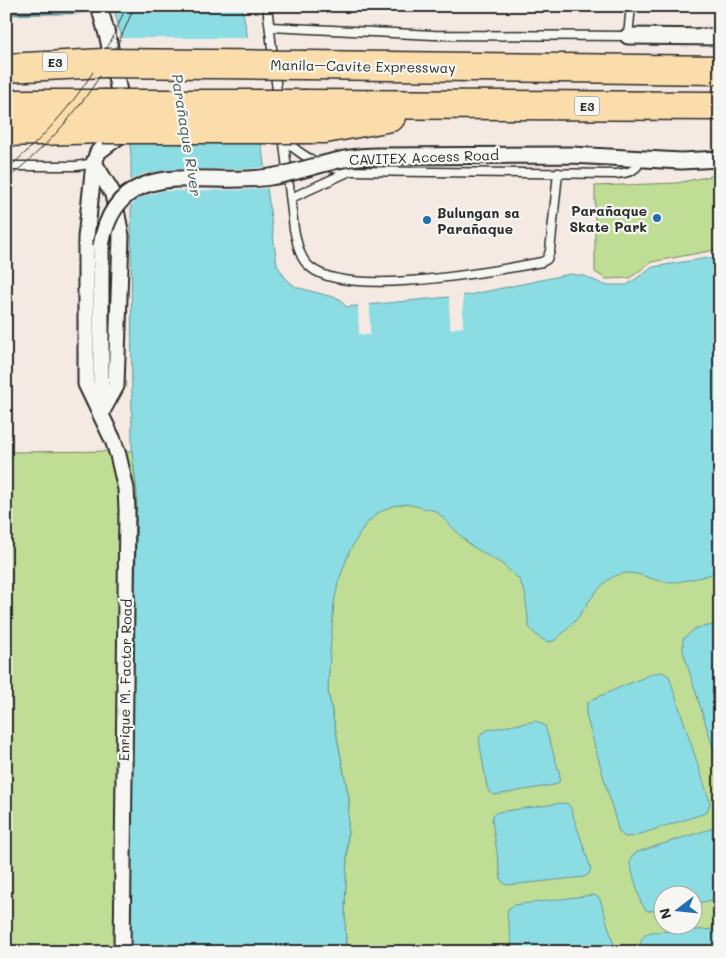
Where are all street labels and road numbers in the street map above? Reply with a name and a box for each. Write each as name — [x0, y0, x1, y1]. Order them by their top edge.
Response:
road number: E3 — [42, 52, 68, 72]
street label: Manila–Cavite Expressway — [270, 55, 456, 77]
road number: E3 — [574, 96, 600, 115]
street label: CAVITEX Access Road — [349, 145, 499, 169]
street label: Enrique M. Factor Road — [114, 599, 136, 761]

